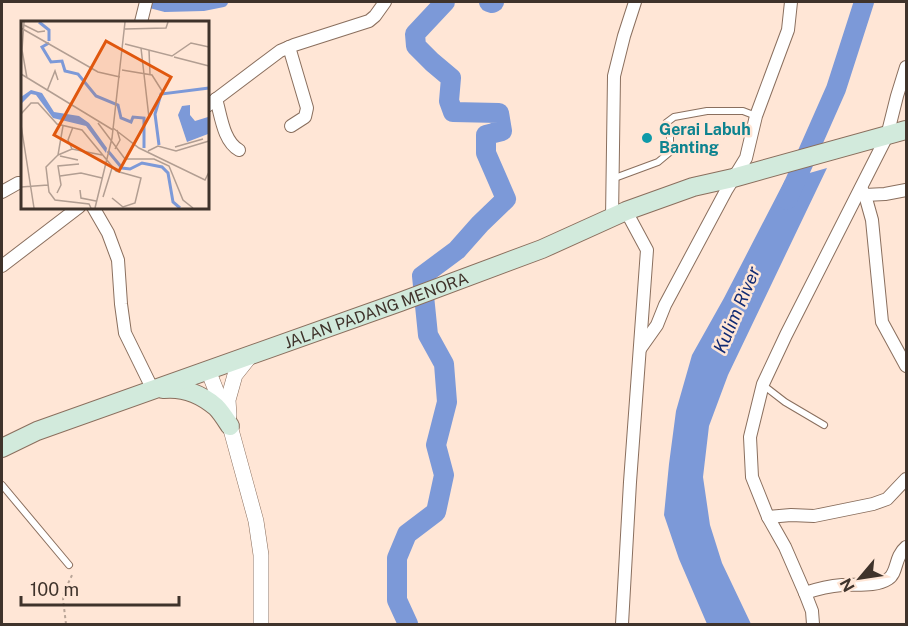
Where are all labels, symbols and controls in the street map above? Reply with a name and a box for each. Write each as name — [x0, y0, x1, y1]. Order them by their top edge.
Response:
inset map — [21, 21, 208, 208]
place label: Gerai Labuh Banting — [659, 120, 751, 157]
marker: Gerai Labuh Banting — [640, 131, 654, 145]
water label: Kulim River — [709, 263, 764, 356]
street label: JALAN PADANG MENORA — [282, 268, 471, 352]
north arrow — [830, 548, 890, 608]
scale bar — [21, 569, 178, 607]
text: N — [836, 575, 859, 595]
text: 100 m — [30, 579, 79, 600]

